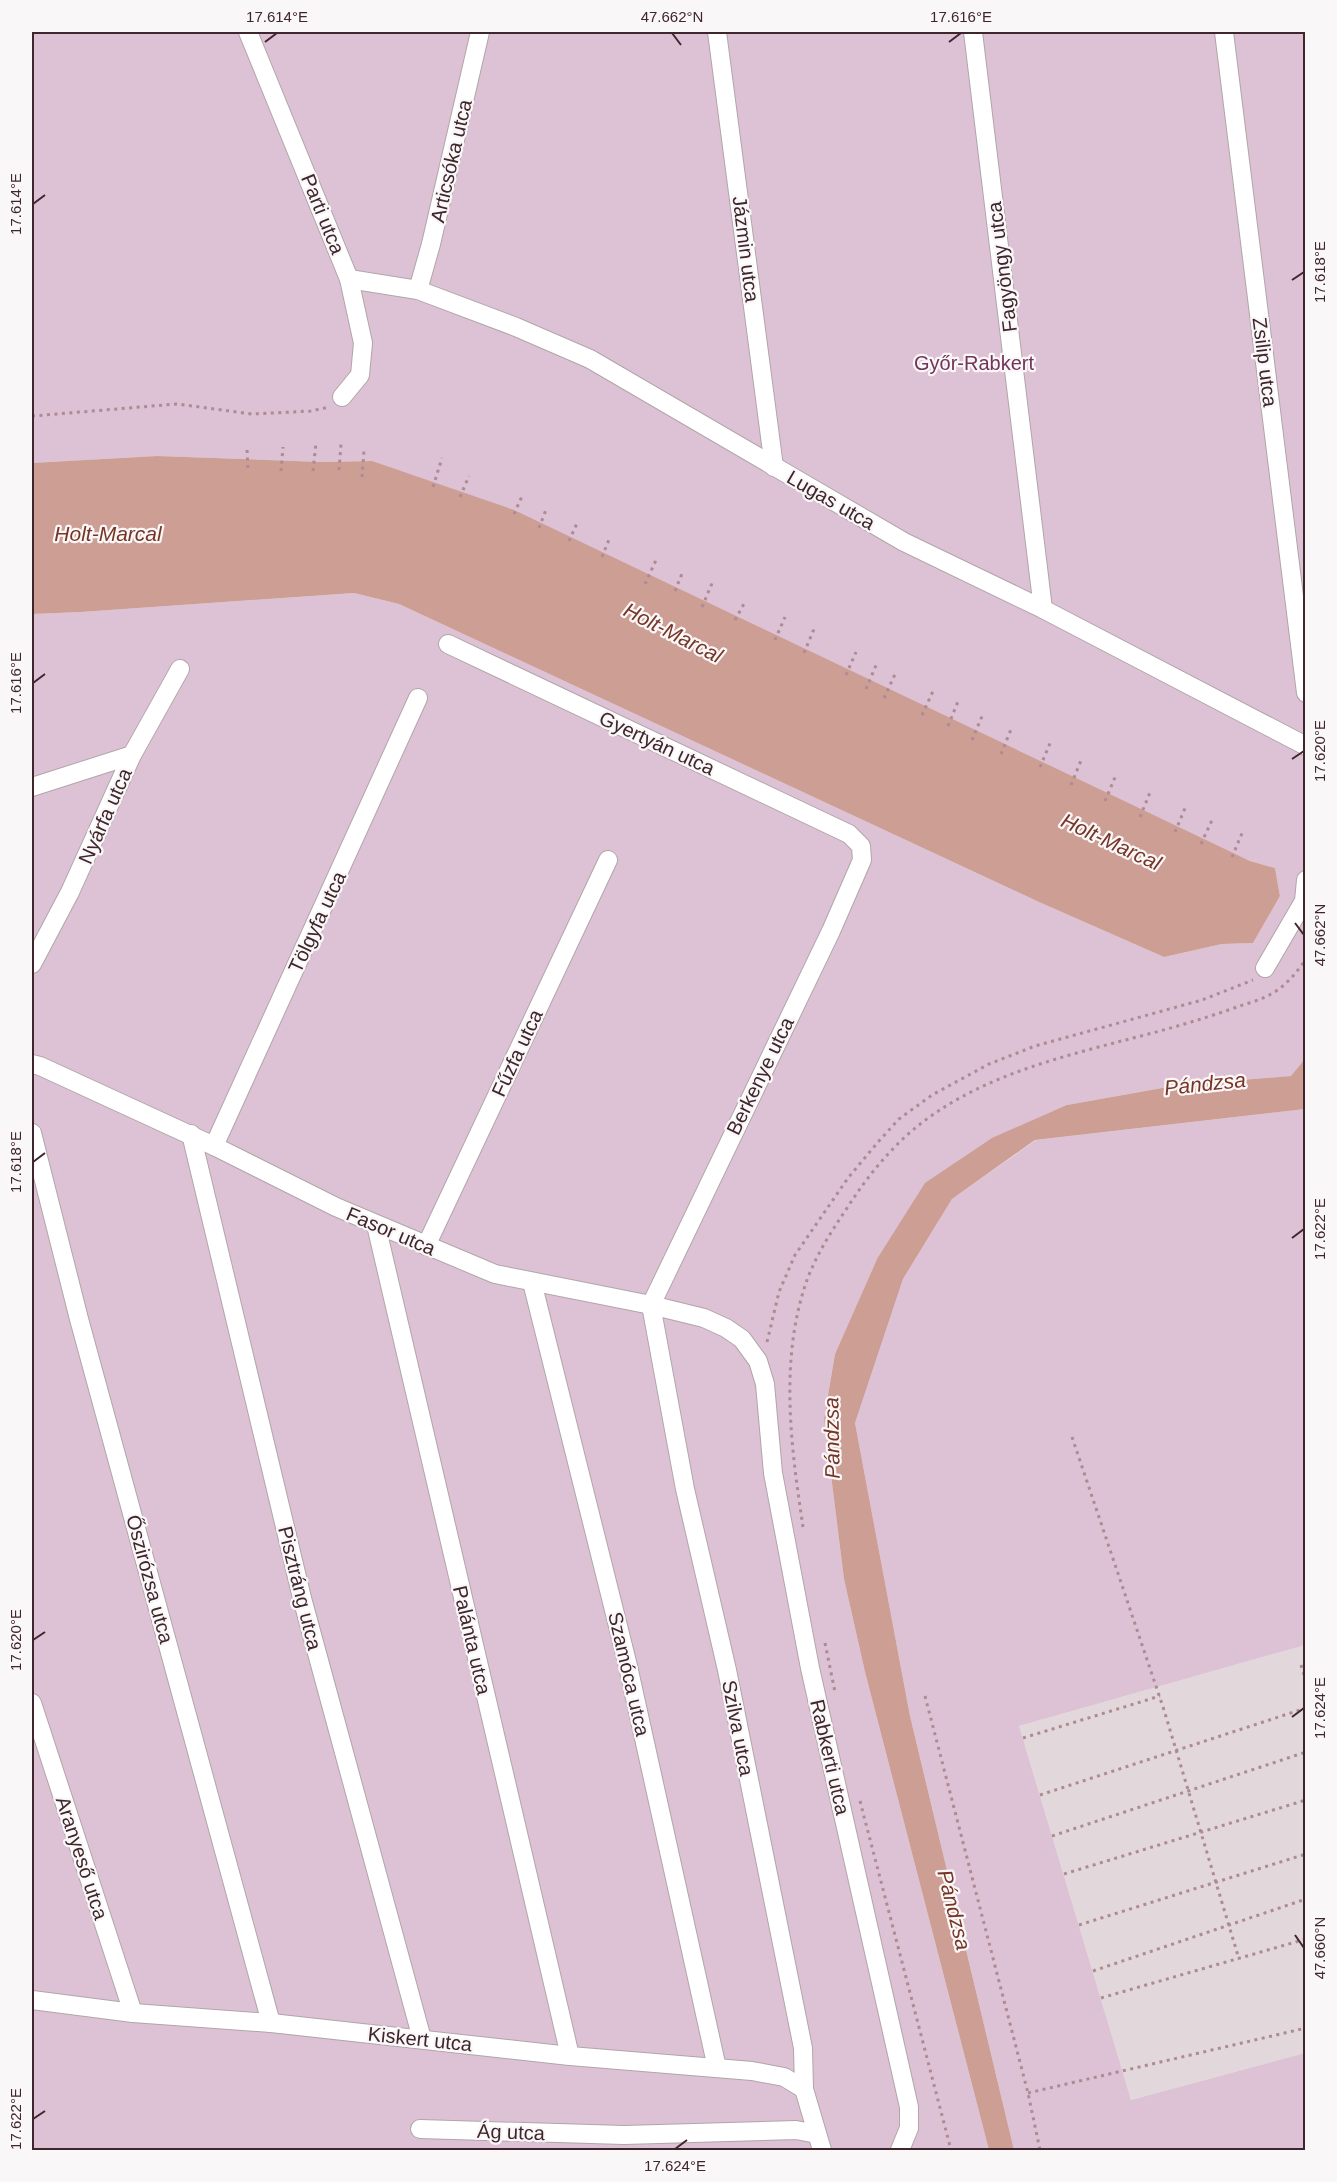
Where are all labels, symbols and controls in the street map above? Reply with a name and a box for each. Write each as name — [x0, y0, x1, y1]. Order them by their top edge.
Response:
text: 17.614°E — [246, 8, 308, 25]
text: 47.662°N — [641, 8, 703, 25]
text: 17.616°E — [930, 8, 992, 25]
street label: Articsóka utca — [426, 96, 476, 225]
street label: Parti utca — [297, 171, 349, 258]
text: 17.614°E — [7, 173, 24, 235]
street label: Jázmin utca — [729, 195, 764, 304]
street label: Fagyöngy utca — [983, 200, 1021, 333]
text: 17.618°E — [1311, 241, 1328, 303]
street label: Zsilip utca — [1249, 316, 1282, 409]
park label: Győr-Rabkert — [914, 352, 1034, 374]
street label: Lugas utca — [783, 466, 880, 534]
water label: Holt-Marcal — [54, 522, 163, 545]
water label: Holt-Marcal — [620, 598, 727, 668]
text: 17.616°E — [7, 652, 24, 714]
street label: Gyertyán utca — [596, 707, 719, 780]
text: 17.620°E — [1311, 720, 1328, 782]
street label: Nyárfa utca — [74, 764, 136, 867]
water label: Holt-Marcal — [1058, 808, 1166, 875]
street label: Tölgyfa utca — [284, 867, 350, 976]
text: 47.662°N — [1311, 904, 1328, 966]
street label: Fűzfa utca — [487, 1005, 547, 1100]
street label: Berkenye utca — [722, 1013, 798, 1138]
water label: Pándzsa — [1163, 1068, 1247, 1099]
text: 17.618°E — [7, 1131, 24, 1193]
text: 17.622°E — [1311, 1198, 1328, 1260]
street label: Fasor utca — [343, 1202, 440, 1260]
water label: Pándzsa — [819, 1397, 844, 1479]
street label: Őszirózsa utca — [122, 1512, 178, 1647]
street label: Pisztráng utca — [274, 1524, 326, 1653]
street label: Palánta utca — [449, 1583, 495, 1697]
text: 17.620°E — [7, 1609, 24, 1671]
street label: Szamóca utca — [604, 1610, 654, 1739]
text: 17.624°E — [1311, 1677, 1328, 1739]
street label: Szilva utca — [718, 1678, 758, 1778]
street label: Rabkerti utca — [806, 1697, 854, 1818]
street label: Aranyeső utca — [52, 1794, 112, 1923]
water label: Pándzsa — [933, 1867, 976, 1952]
text: 47.660°N — [1311, 1917, 1328, 1979]
street label: Kiskert utca — [367, 2023, 474, 2055]
text: 17.622°E — [7, 2088, 24, 2150]
street label: Ág utca — [477, 2120, 546, 2144]
text: 17.624°E — [644, 2157, 706, 2174]

